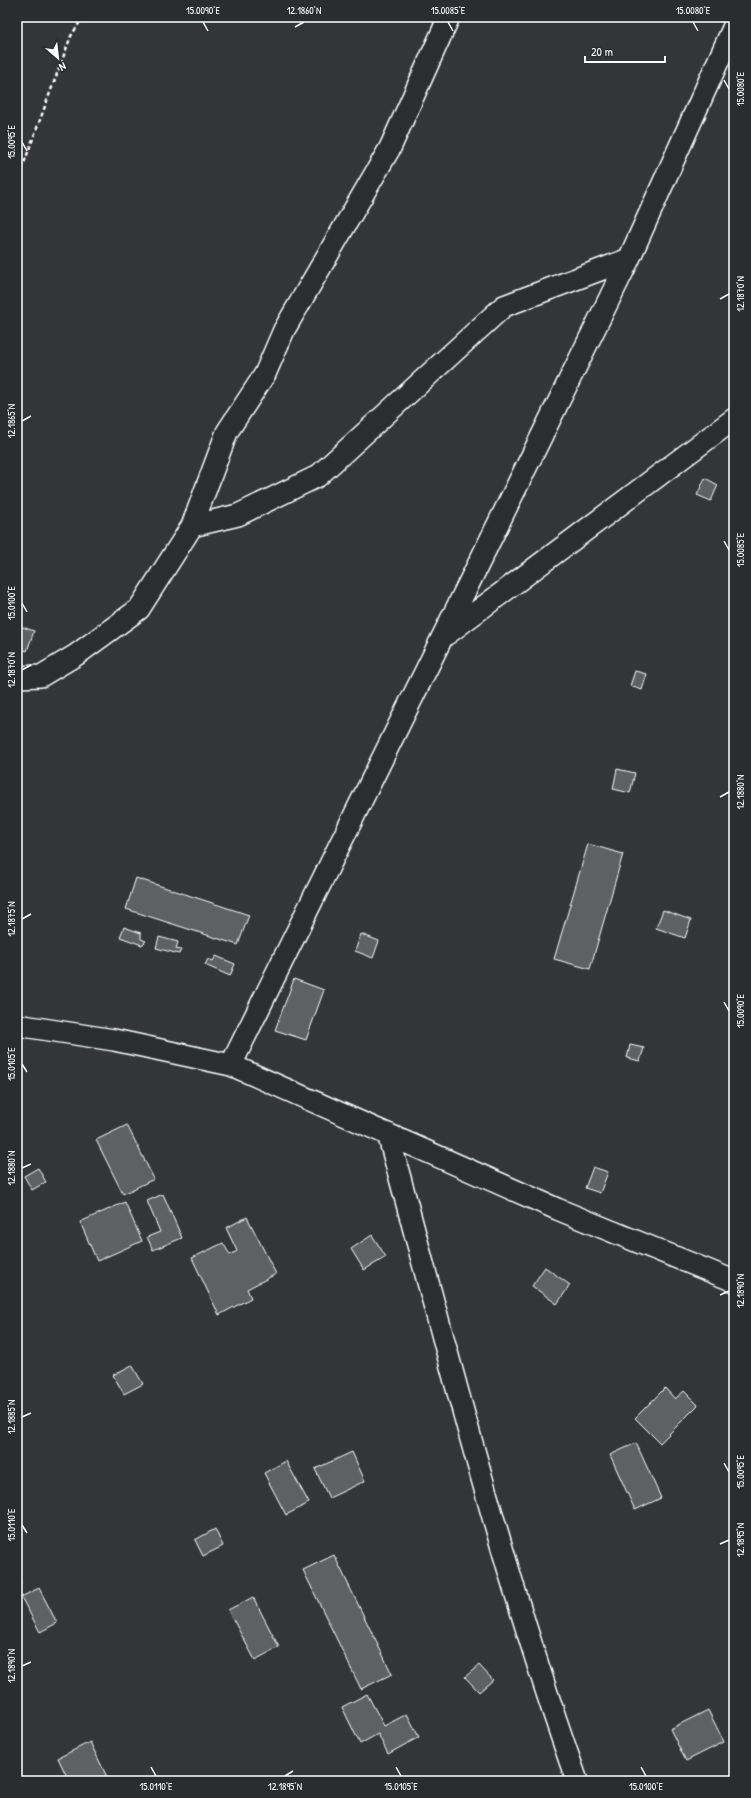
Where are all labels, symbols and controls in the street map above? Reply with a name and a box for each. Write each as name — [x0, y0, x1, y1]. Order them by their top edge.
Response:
text: 15.0090°E — [186, 4, 221, 17]
text: 12.1860°N — [287, 4, 321, 17]
text: 15.0085°E — [431, 4, 466, 17]
text: 15.0080°E — [676, 4, 711, 17]
north arrow — [38, 38, 78, 78]
scale bar — [585, 38, 665, 64]
text: 20 m — [591, 43, 613, 60]
text: N — [57, 59, 69, 74]
text: 15.0080°E — [734, 71, 747, 106]
text: 15.0095°E — [5, 125, 18, 159]
text: 12.1870°N — [734, 276, 747, 312]
text: 12.1865°N — [5, 404, 18, 438]
text: 15.0085°E — [734, 532, 747, 567]
text: 15.0100°E — [5, 586, 18, 620]
text: 12.1870°N — [5, 652, 18, 688]
text: 12.1880°N — [734, 775, 747, 809]
text: 12.1875°N — [5, 901, 18, 937]
text: 15.0090°E — [734, 993, 747, 1028]
text: 15.0105°E — [5, 1047, 18, 1081]
text: 12.1880°N — [5, 1151, 18, 1185]
text: 12.1890°N — [734, 1274, 747, 1308]
text: 12.1885°N — [5, 1400, 18, 1434]
text: 15.0095°E — [734, 1455, 747, 1489]
text: 15.0110°E — [5, 1508, 18, 1541]
text: 12.1895°N — [734, 1523, 747, 1557]
text: 12.1890°N — [5, 1649, 18, 1683]
text: 15.0110°E — [140, 1780, 173, 1793]
text: 12.1895°N — [268, 1780, 302, 1793]
text: 15.0105°E — [384, 1780, 418, 1793]
text: 15.0100°E — [629, 1780, 663, 1793]

